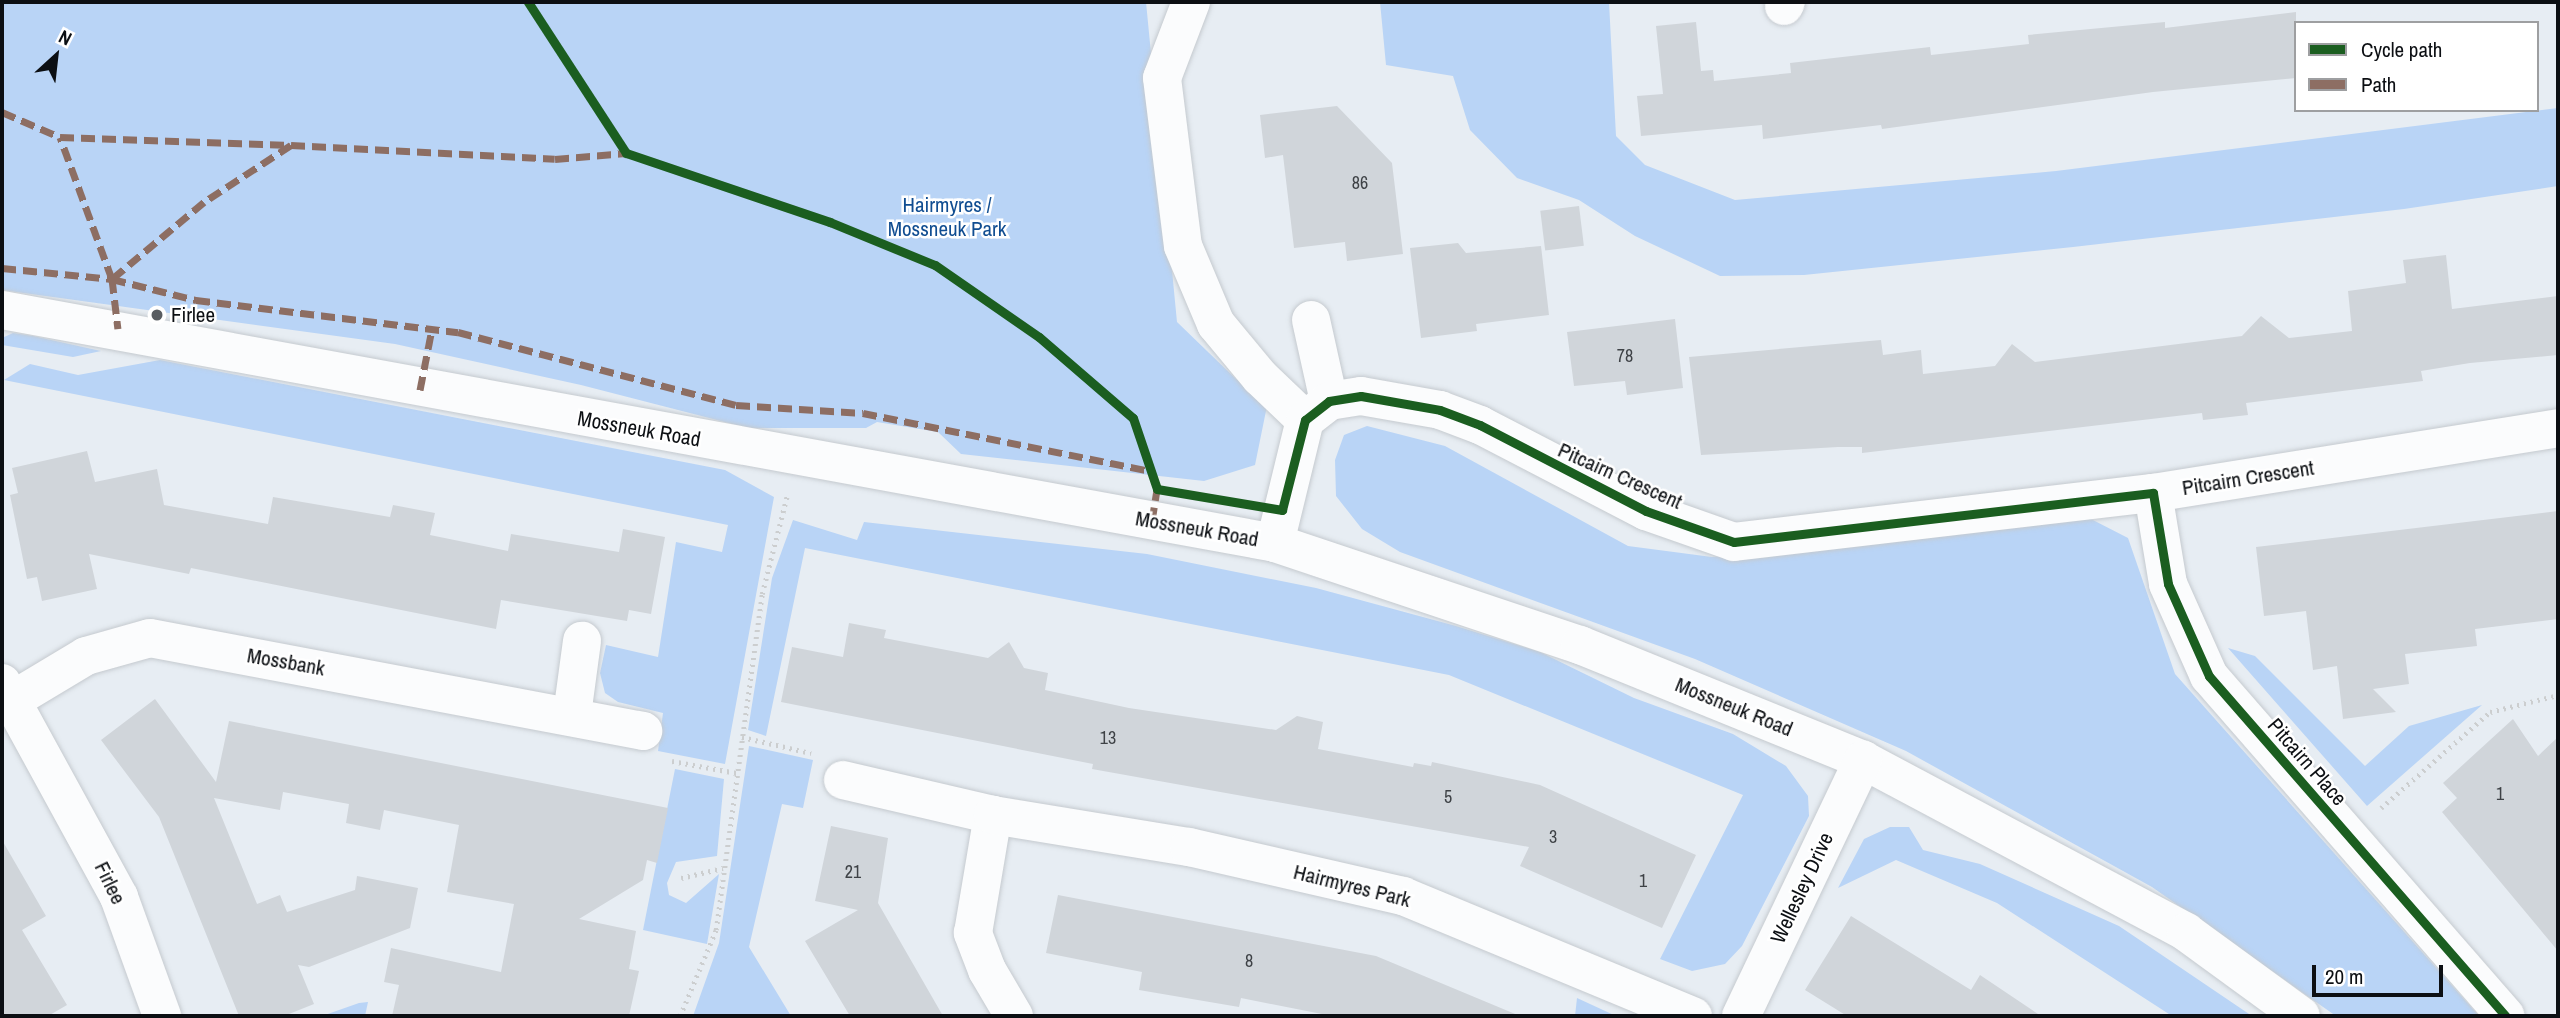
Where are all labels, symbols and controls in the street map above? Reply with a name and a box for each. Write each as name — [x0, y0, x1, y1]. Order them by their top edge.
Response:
north arrow — [21, 21, 91, 91]
legend — [2294, 21, 2539, 112]
text: N — [55, 23, 76, 51]
text: Cycle path — [2361, 35, 2442, 64]
text: Path — [2361, 70, 2396, 99]
house number: 86 — [1352, 172, 1368, 194]
park label: Hairmyres / Mossneuk Park — [888, 192, 1006, 242]
place label: Firlee — [171, 302, 215, 328]
marker: Firlee — [149, 307, 165, 323]
house number: 78 — [1617, 345, 1633, 367]
street label: Mossneuk Road — [576, 406, 702, 452]
street label: Pitcairn Crescent — [1554, 437, 1686, 515]
street label: Pitcairn Crescent — [2180, 455, 2316, 501]
street label: Mossneuk Road — [1134, 506, 1260, 552]
street label: Mossbank — [245, 643, 327, 681]
street label: Mossneuk Road — [1672, 672, 1796, 742]
street label: Pitcairn Place — [2262, 713, 2352, 811]
house number: 13 — [1100, 727, 1116, 749]
house number: 1 — [2496, 783, 2504, 805]
house number: 5 — [1444, 786, 1452, 808]
house number: 3 — [1549, 826, 1557, 848]
street label: Wellesley Drive — [1765, 829, 1839, 947]
street label: Firlee — [89, 858, 131, 908]
street label: Hairmyres Park — [1291, 859, 1413, 913]
house number: 21 — [845, 861, 861, 883]
house number: 1 — [1639, 870, 1647, 892]
house number: 8 — [1245, 950, 1253, 972]
scale bar — [2315, 951, 2446, 995]
text: 20 m — [2325, 962, 2363, 991]

